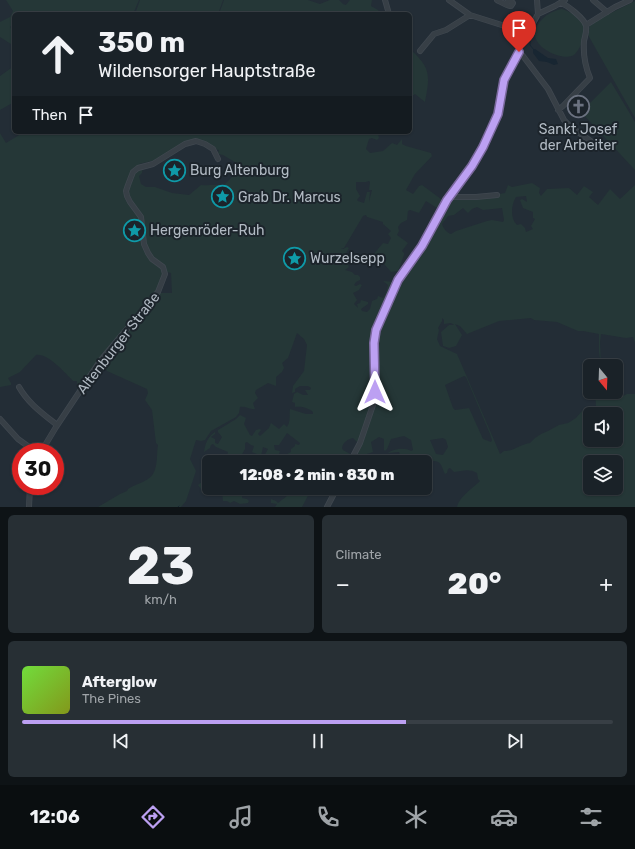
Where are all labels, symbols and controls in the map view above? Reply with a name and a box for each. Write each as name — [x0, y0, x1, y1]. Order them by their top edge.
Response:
pin — [502, 11, 536, 52]
icon: arrive — [508, 17, 530, 39]
text: 350 m — [98, 26, 185, 59]
icon: ahead — [32, 28, 84, 80]
text: Wildensorger Hauptstraße — [98, 60, 315, 82]
church icon: Sankt Josef der Arbeiter — [565, 94, 591, 120]
icon: arrive — [75, 104, 97, 126]
text: Then — [32, 106, 67, 124]
place label: Sankt Josef der Arbeiter — [539, 121, 618, 154]
place icon: Burg Altenburg — [162, 157, 188, 183]
place label: Burg Altenburg — [190, 162, 289, 179]
place icon: Grab Dr. Marcus — [210, 184, 236, 210]
place label: Grab Dr. Marcus — [238, 189, 341, 206]
place icon: Hergenröder-Ruh — [122, 217, 148, 243]
place label: Hergenröder-Ruh — [150, 222, 265, 239]
place icon: Wurzelsepp — [281, 245, 307, 271]
place label: Wurzelsepp — [310, 250, 385, 267]
street label: Altenburger Straße — [73, 289, 163, 398]
north arrow — [583, 359, 623, 399]
map controls — [583, 359, 623, 495]
position arrow — [354, 371, 396, 413]
button: sound — [583, 407, 623, 447]
speed limit sign: 30 — [12, 443, 64, 495]
button: layers — [583, 455, 623, 495]
text: 12:08 · 2 min · 830 m — [239, 466, 395, 484]
text: 23 — [127, 535, 195, 597]
text: Climate — [336, 547, 382, 562]
text: 20° — [448, 566, 501, 602]
text: − — [336, 571, 350, 598]
text: + — [599, 571, 613, 598]
text: km/h — [145, 592, 177, 607]
text: Afterglow — [82, 673, 157, 691]
text: The Pines — [82, 691, 141, 706]
icon: previous — [110, 730, 132, 752]
icon: pause — [307, 730, 329, 752]
icon: next — [504, 730, 526, 752]
icon: directions — [139, 803, 167, 831]
icon: music — [227, 803, 255, 831]
icon: phone — [314, 803, 342, 831]
icon: climate — [402, 803, 430, 831]
icon: car — [490, 803, 518, 831]
icon: filters — [577, 803, 605, 831]
text: 12:06 — [30, 806, 80, 828]

